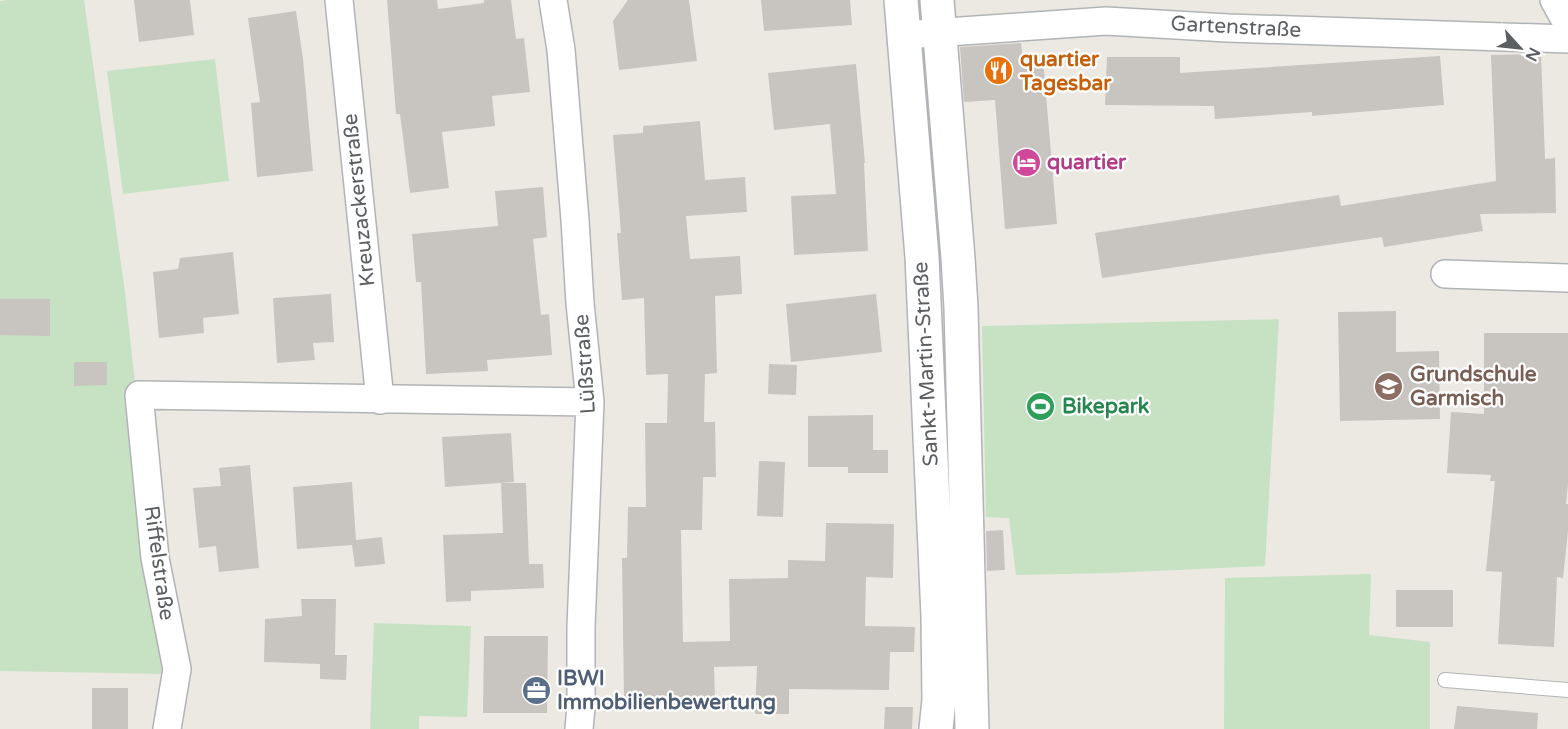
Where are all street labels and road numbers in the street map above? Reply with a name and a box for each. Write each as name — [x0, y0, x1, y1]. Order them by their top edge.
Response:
street label: Gartenstraße — [1170, 11, 1302, 43]
street label: Kreuzackerstraße — [337, 112, 381, 288]
street label: Sankt-Martin-Straße — [908, 261, 944, 467]
street label: Lüßstraße — [569, 313, 601, 415]
street label: Riffelstraße — [139, 504, 179, 622]

